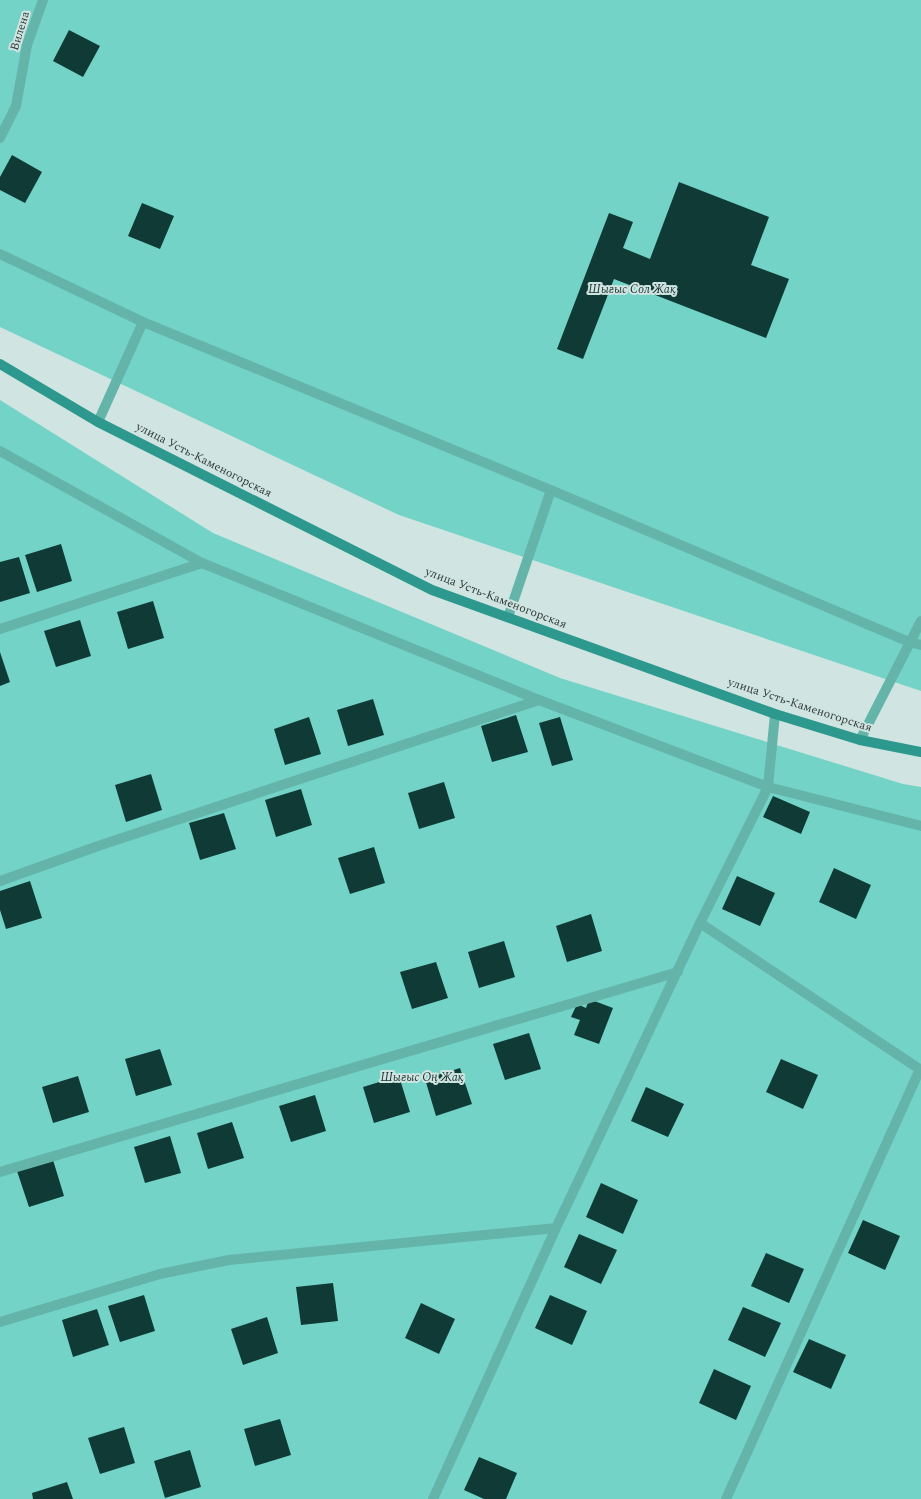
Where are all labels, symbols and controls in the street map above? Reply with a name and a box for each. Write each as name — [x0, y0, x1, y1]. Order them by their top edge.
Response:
street label: Вилена — [5, 9, 35, 53]
park label: Шығыс Сол Жақ — [588, 280, 676, 299]
street label: улица Усть-Каменогорская — [132, 417, 275, 503]
street label: улица Усть-Каменогорская — [421, 562, 570, 634]
street label: улица Усть-Каменогорская — [725, 672, 875, 737]
park label: Шығыс Оң Жақ — [381, 1068, 464, 1087]

